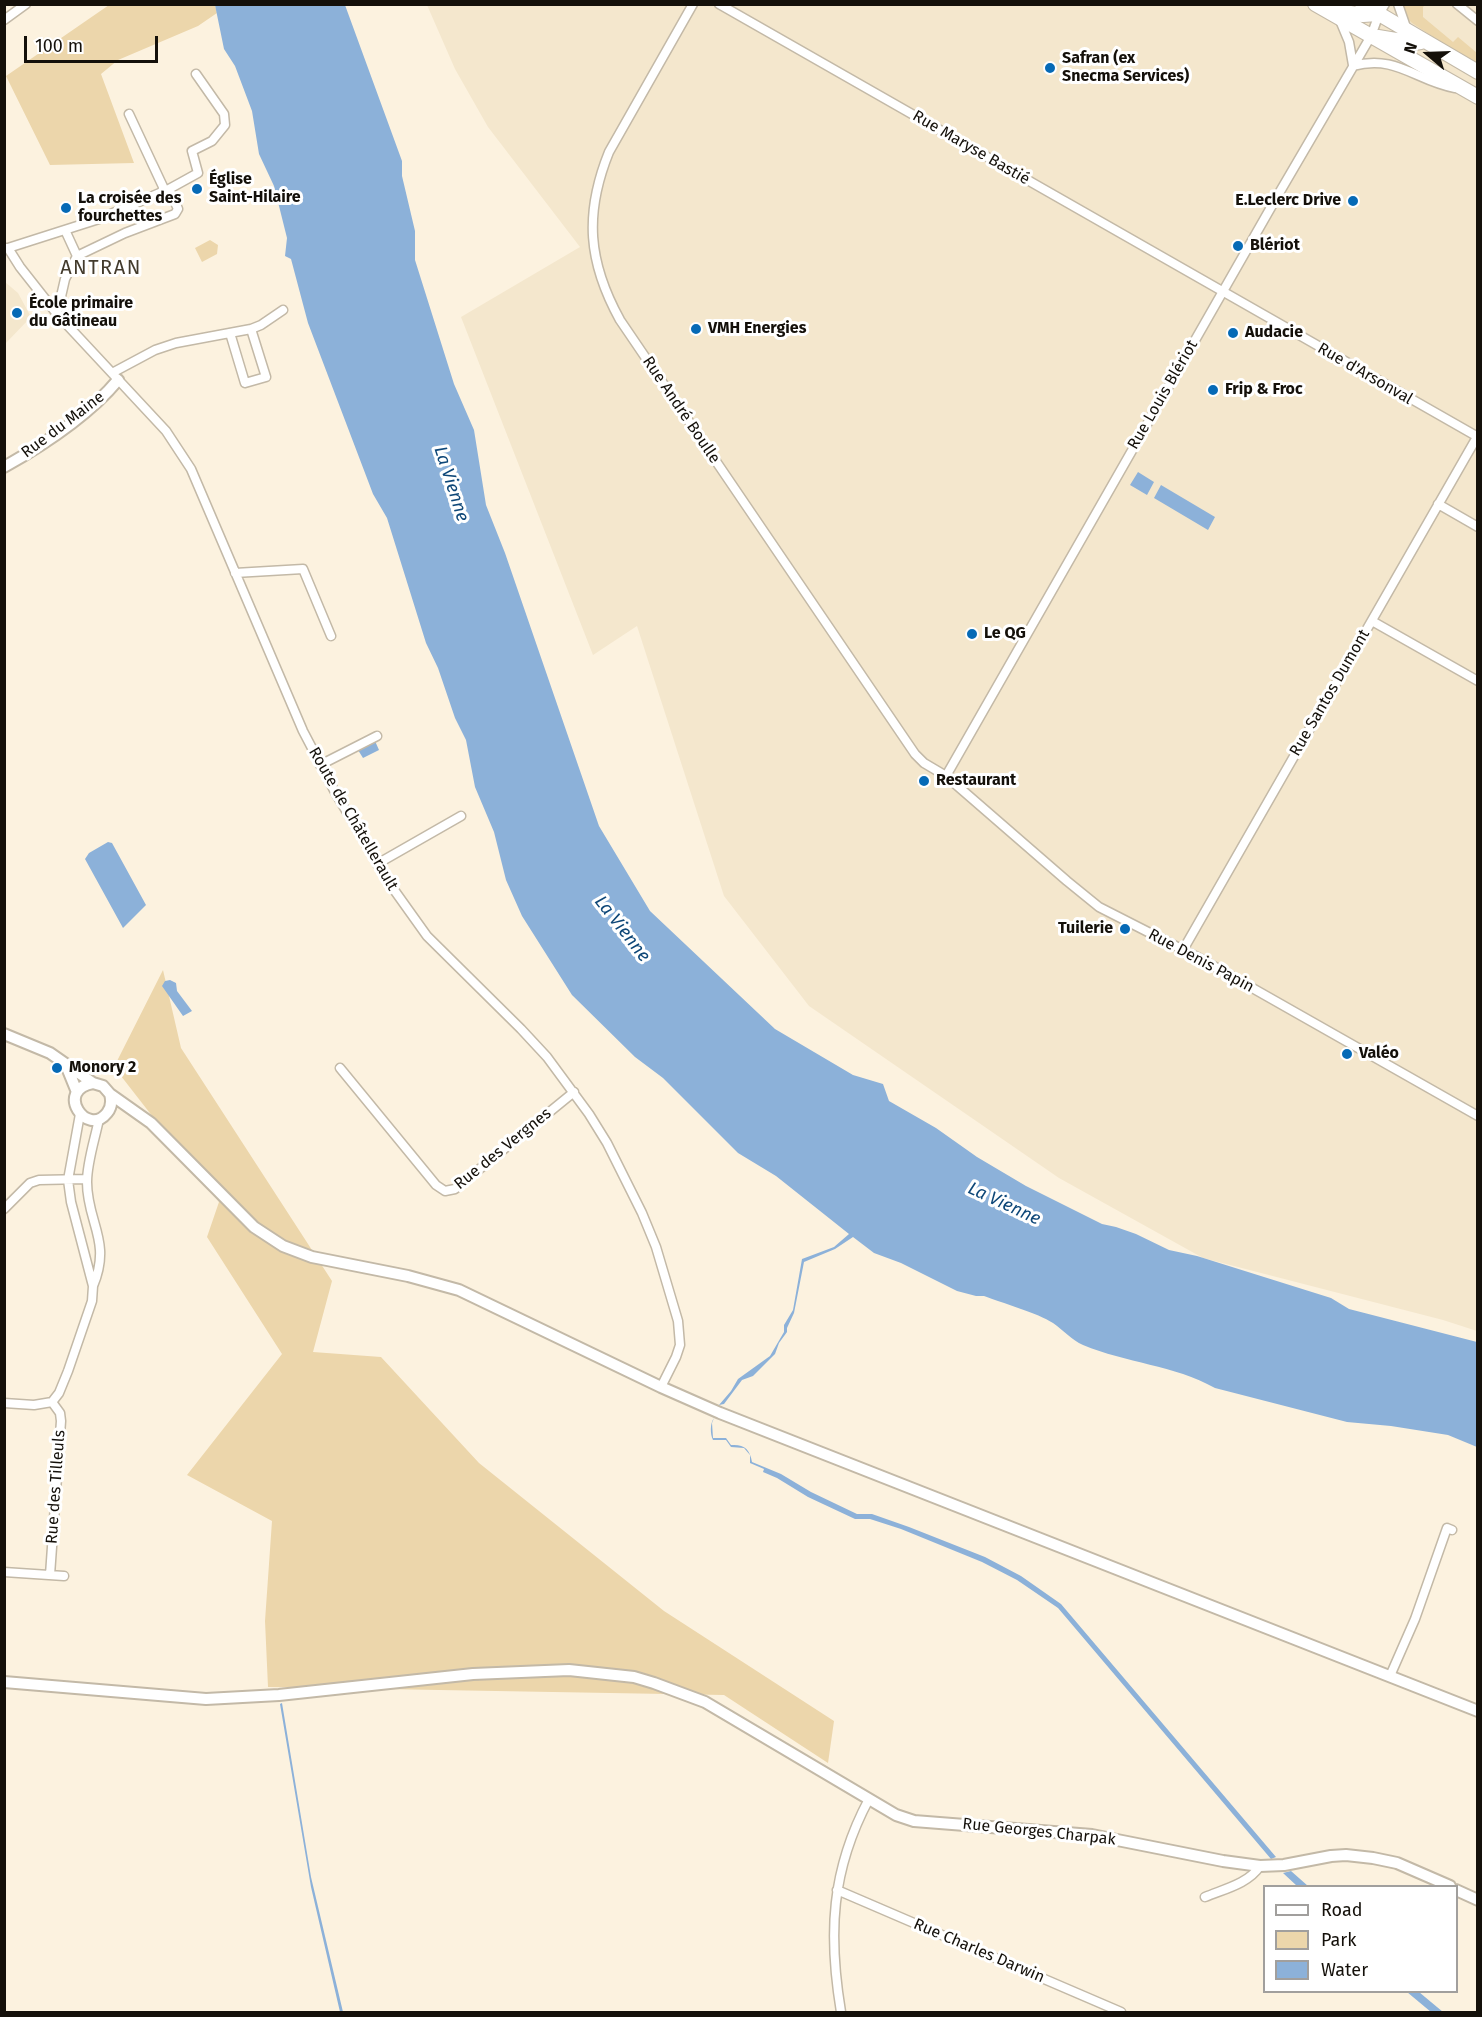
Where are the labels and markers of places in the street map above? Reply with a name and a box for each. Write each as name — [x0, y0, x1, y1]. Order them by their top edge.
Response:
place label: Safran (ex Snecma Services) — [1062, 49, 1189, 87]
marker: Safran (ex Snecma Services) — [1043, 61, 1057, 75]
place label: Église Saint-Hilaire — [209, 170, 301, 208]
marker: Église Saint-Hilaire — [190, 182, 204, 196]
place label: La croisée des fourchettes — [78, 189, 181, 227]
place label: E.Leclerc Drive — [1235, 191, 1341, 211]
marker: E.Leclerc Drive — [1346, 194, 1360, 208]
marker: La croisée des fourchettes — [59, 201, 73, 215]
place label: Blériot — [1250, 236, 1300, 256]
marker: Blériot — [1231, 239, 1245, 253]
place label: École primaire du Gâtineau — [29, 294, 133, 332]
marker: École primaire du Gâtineau — [10, 306, 24, 320]
place label: VMH Energies — [708, 319, 806, 339]
marker: VMH Energies — [689, 322, 703, 336]
place label: Audacie — [1245, 323, 1303, 343]
marker: Audacie — [1226, 326, 1240, 340]
place label: Frip & Froc — [1225, 380, 1303, 400]
marker: Frip & Froc — [1206, 383, 1220, 397]
place label: Le QG — [984, 624, 1026, 644]
marker: Le QG — [965, 627, 979, 641]
place label: Restaurant — [936, 771, 1016, 791]
marker: Restaurant — [917, 774, 931, 788]
place label: Tuilerie — [1058, 919, 1113, 939]
marker: Tuilerie — [1118, 922, 1132, 936]
place label: Valéo — [1359, 1044, 1399, 1064]
marker: Valéo — [1340, 1047, 1354, 1061]
place label: Monory 2 — [69, 1058, 136, 1078]
marker: Monory 2 — [50, 1061, 64, 1075]

